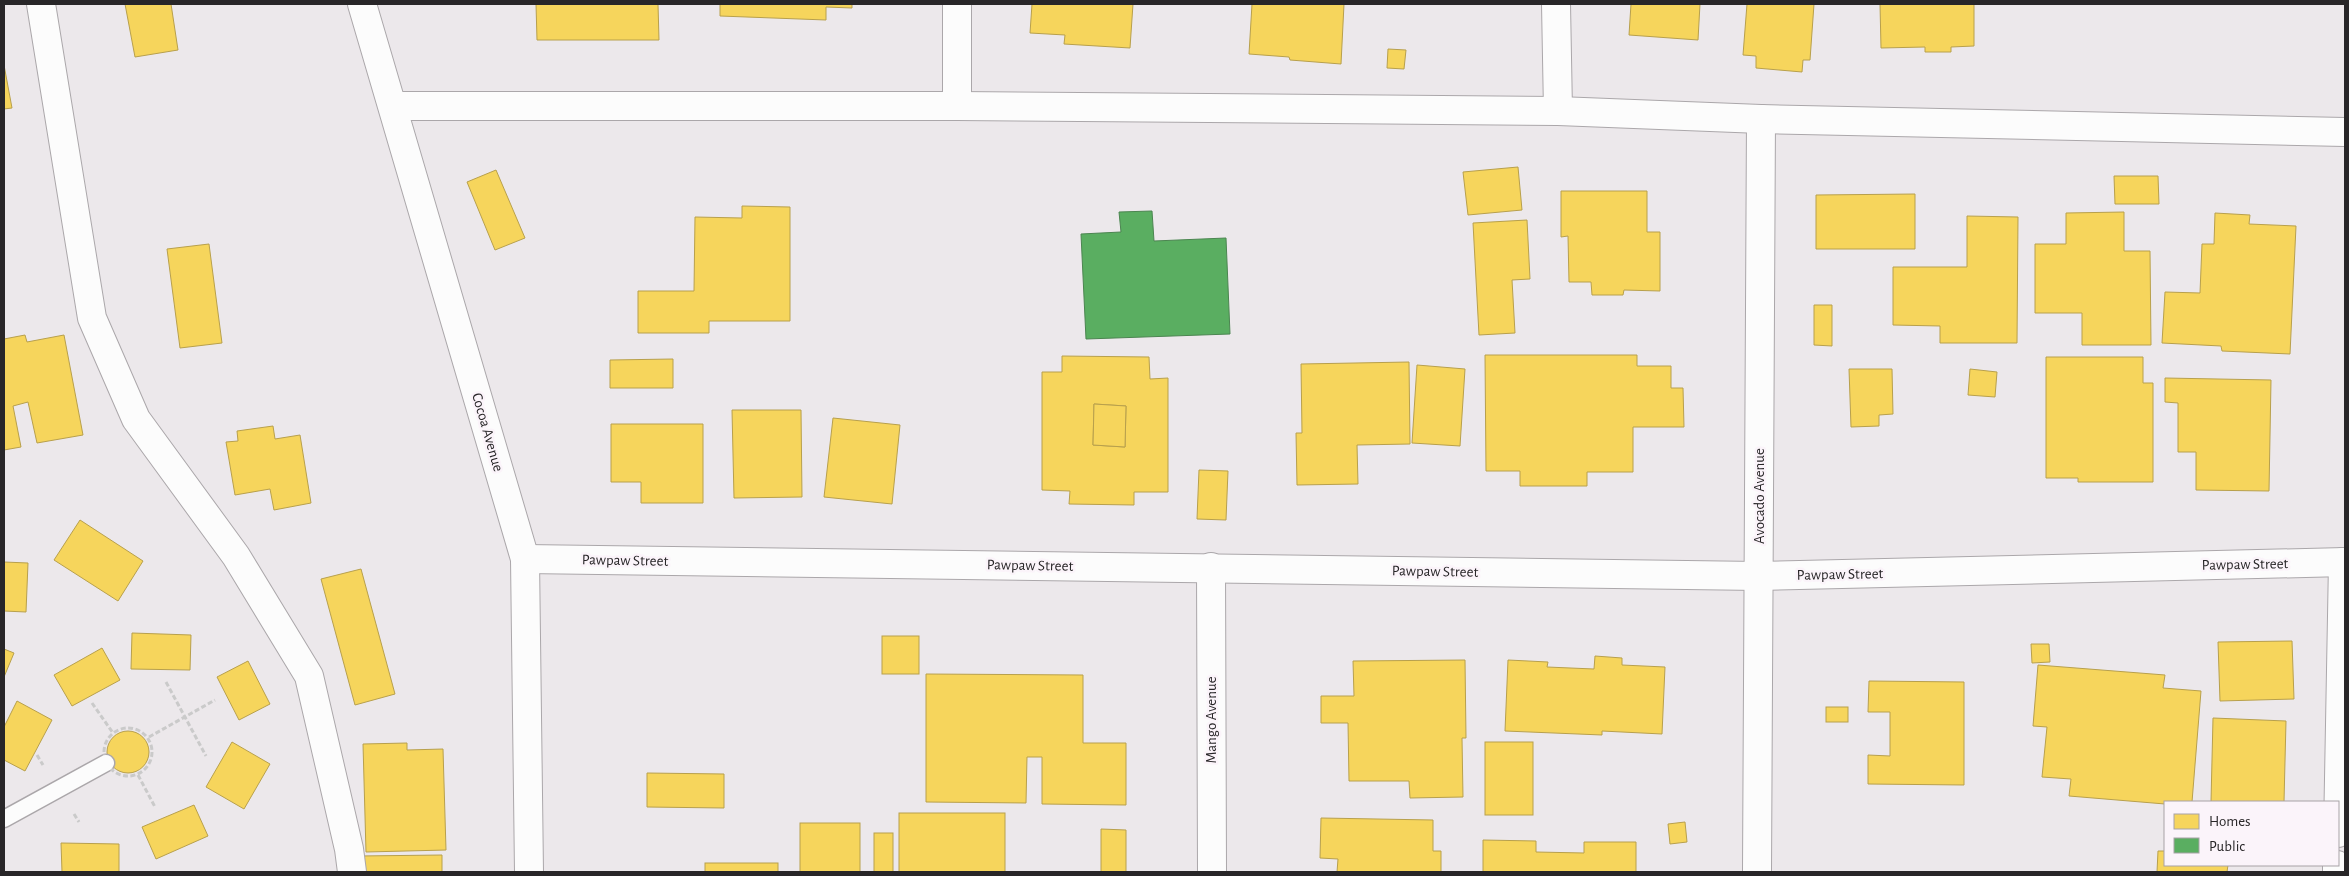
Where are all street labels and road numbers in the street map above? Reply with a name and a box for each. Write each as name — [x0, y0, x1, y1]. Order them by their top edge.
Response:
street label: Cocoa Avenue — [469, 391, 506, 473]
street label: Avocado Avenue — [1752, 448, 1767, 544]
street label: Pawpaw Street — [582, 552, 669, 569]
street label: Pawpaw Street — [2202, 556, 2289, 573]
street label: Pawpaw Street — [987, 557, 1074, 574]
street label: Pawpaw Street — [1392, 563, 1479, 580]
street label: Pawpaw Street — [1797, 566, 1884, 583]
street label: Mango Avenue — [1204, 676, 1219, 764]

